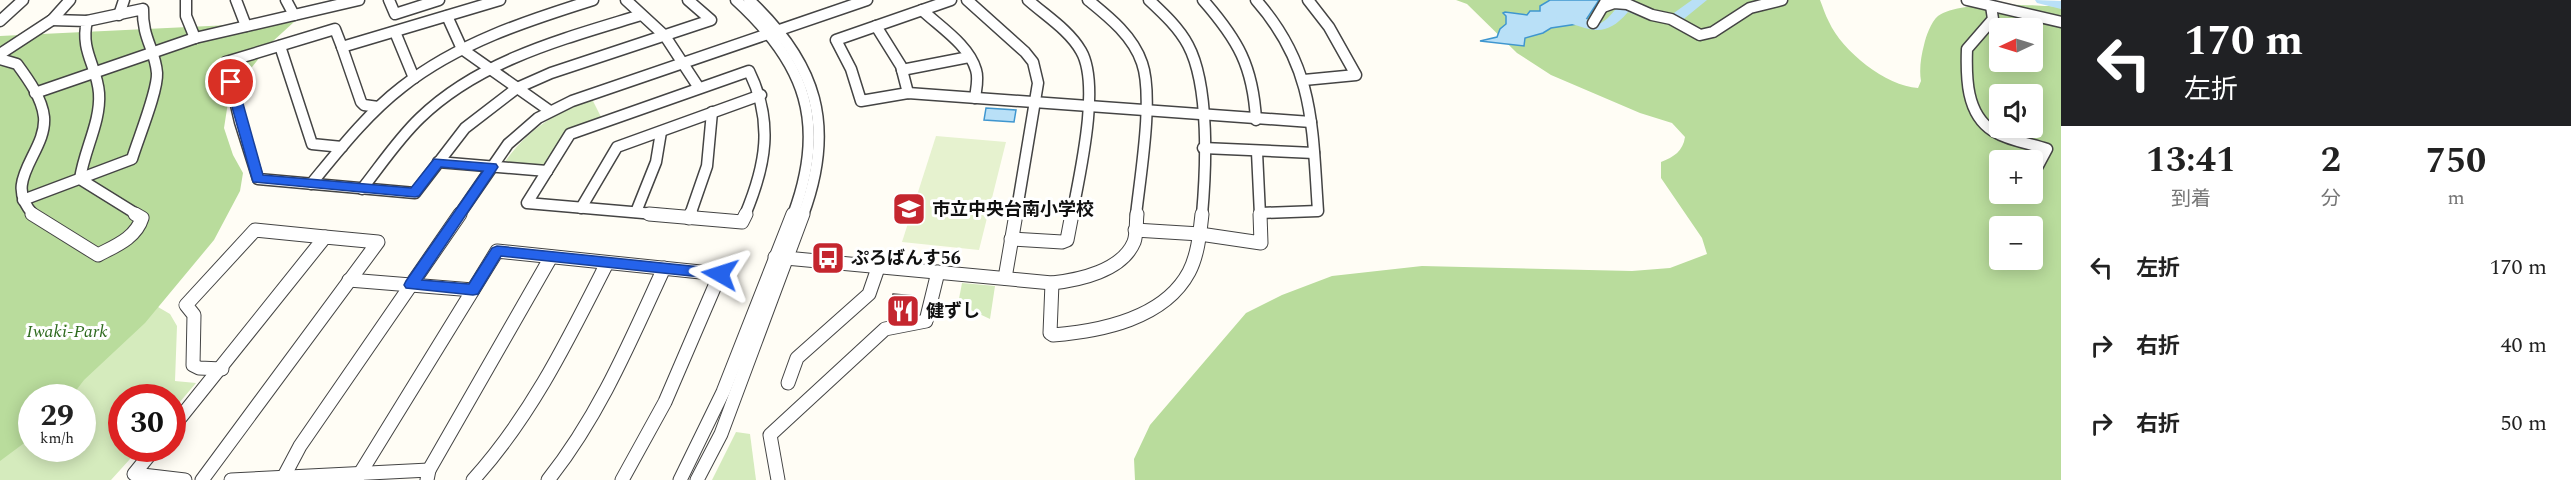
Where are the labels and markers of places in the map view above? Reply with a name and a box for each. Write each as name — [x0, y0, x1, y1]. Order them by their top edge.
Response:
pin — [205, 56, 256, 107]
school or university icon: 市立中央台南小学校 — [891, 191, 927, 227]
place label: 市立中央台南小学校 — [932, 196, 1094, 223]
bus stop icon: ぷろばんす56 — [810, 240, 846, 276]
place label: ぷろばんす56 — [851, 245, 961, 272]
restaurant icon: 健ずし — [885, 293, 921, 329]
place label: 健ずし — [926, 298, 980, 325]

